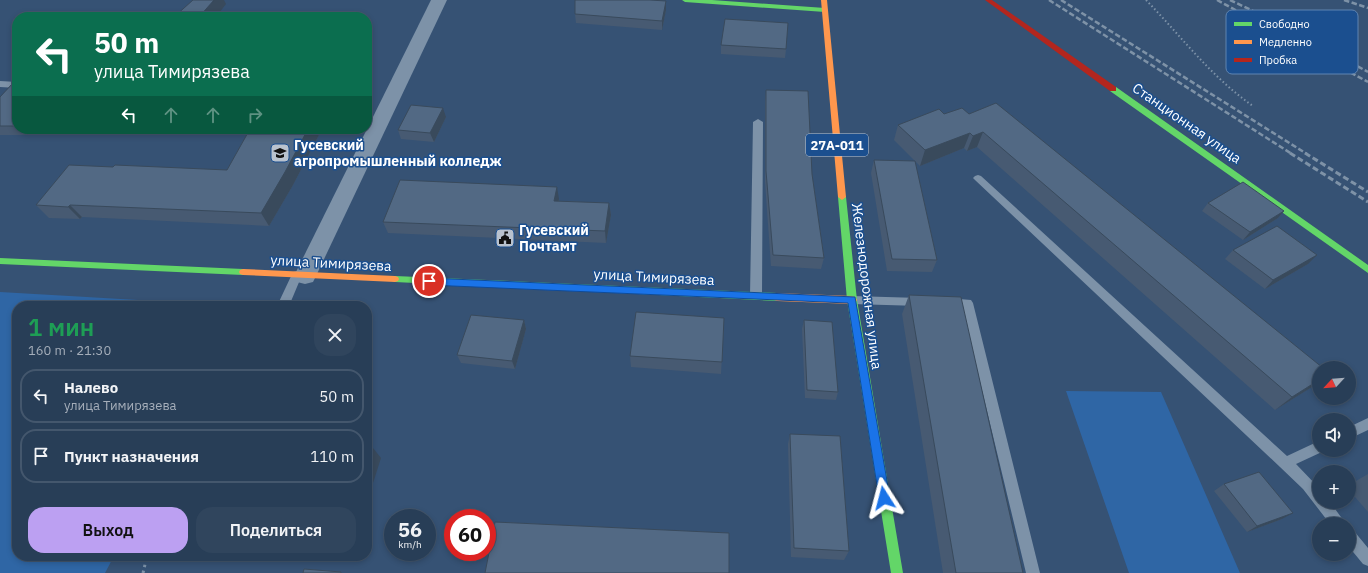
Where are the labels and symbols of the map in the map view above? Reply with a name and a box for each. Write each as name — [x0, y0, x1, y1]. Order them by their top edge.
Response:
legend — [1226, 10, 1358, 74]
text: Свободно — [1259, 17, 1310, 31]
text: Медленно — [1259, 35, 1312, 49]
text: Пробка — [1259, 53, 1297, 67]
street label: Станционная улица — [1129, 79, 1245, 168]
road number: 27А-011 — [806, 134, 868, 156]
place label: Гусевский агропромышленный колледж — [294, 136, 502, 170]
school or university icon: Гусевский агропромышленный колледж — [269, 142, 291, 164]
street label: Железнодорожная улица — [848, 202, 886, 371]
place label: Гусевский Почтамт — [519, 221, 589, 255]
public building icon: Гусевский Почтамт — [494, 227, 516, 249]
street label: улица Тимирязева — [270, 251, 393, 275]
pin — [412, 264, 446, 298]
street label: улица Тимирязева — [593, 265, 716, 289]
north arrow — [1312, 361, 1356, 405]
position arrow — [863, 477, 905, 519]
speed limit sign: 60 — [444, 509, 496, 561]

